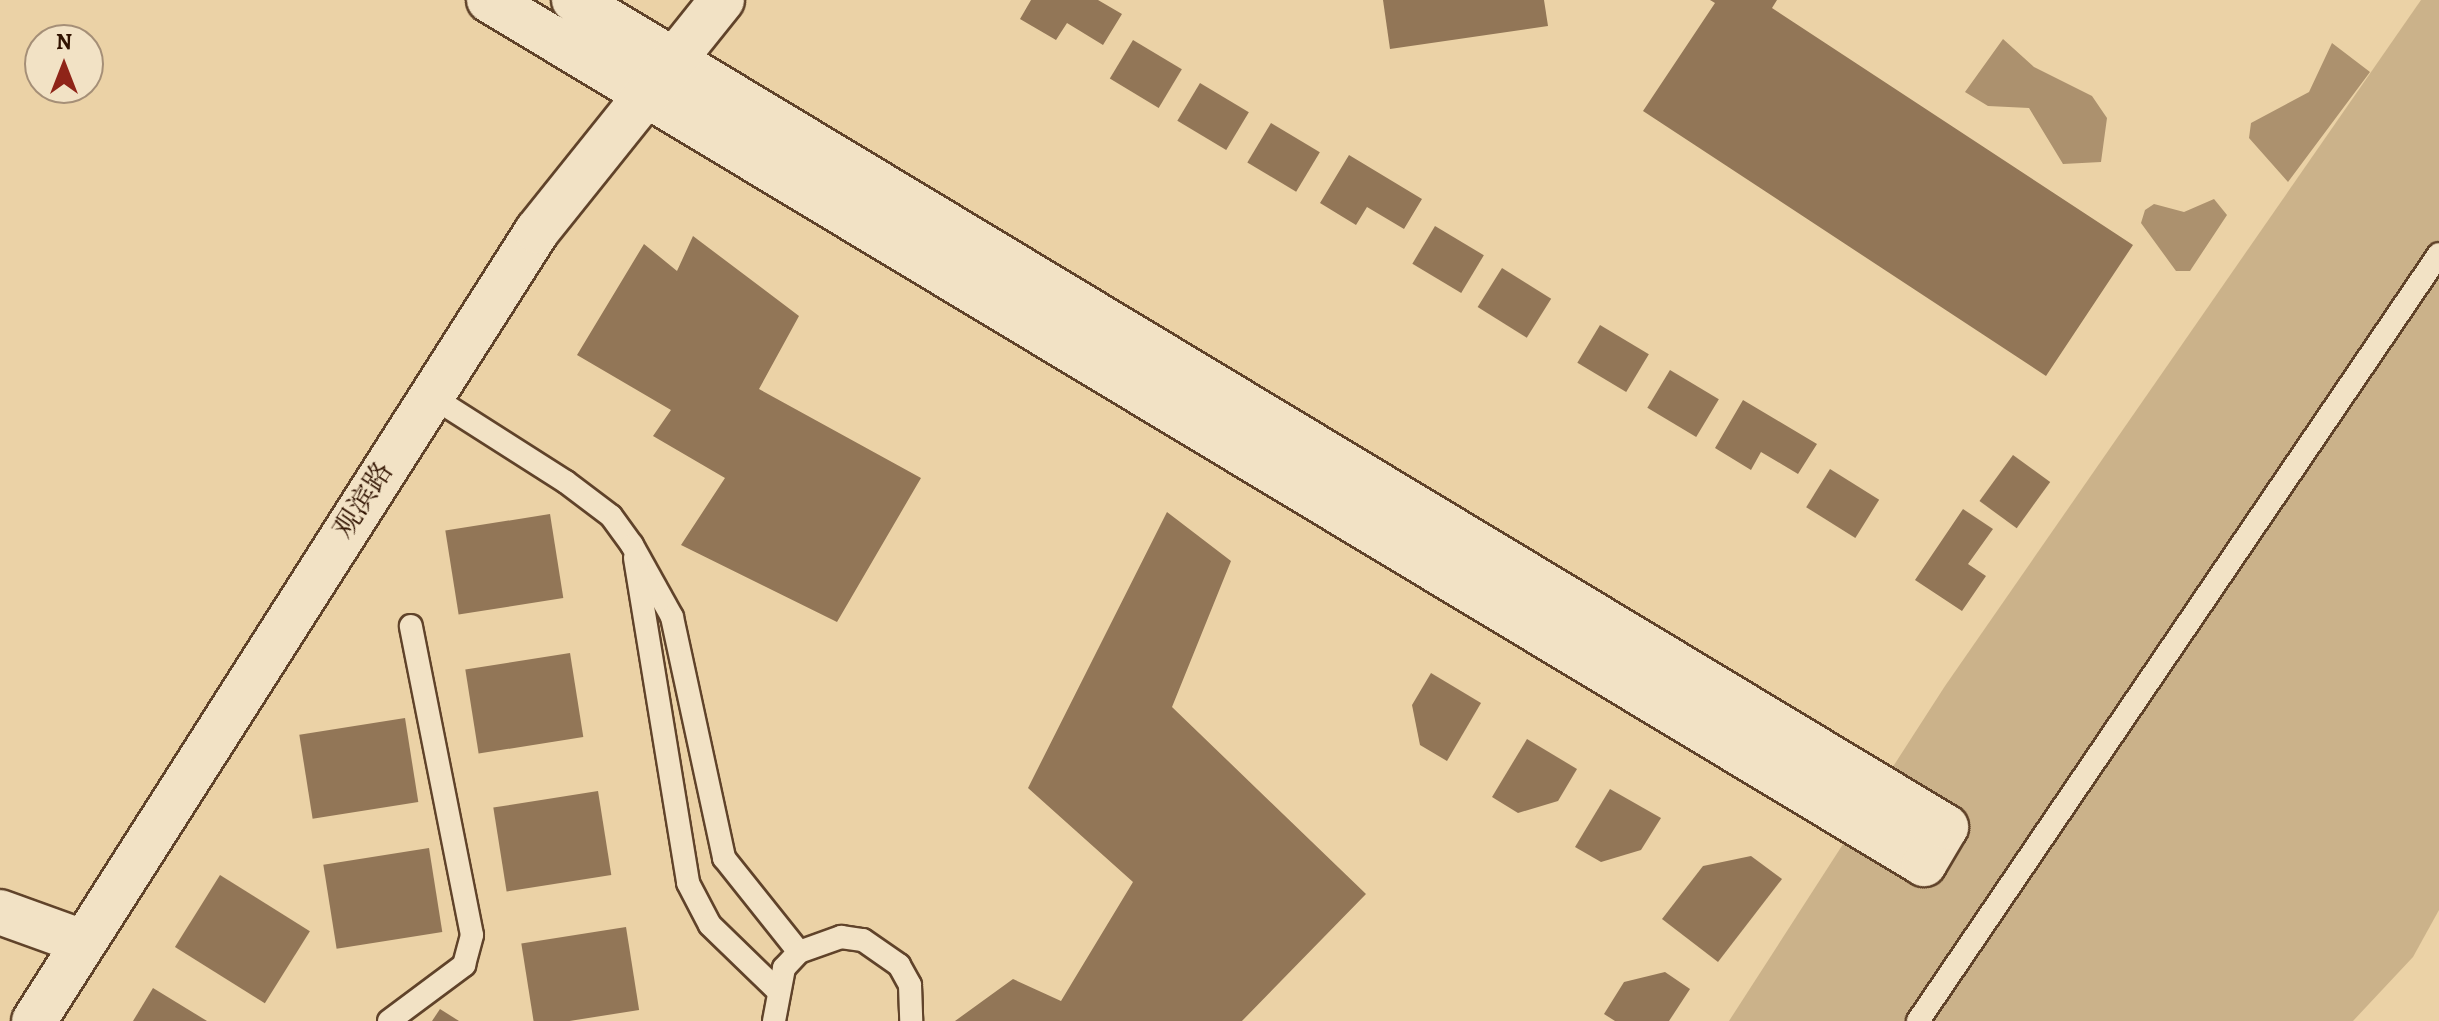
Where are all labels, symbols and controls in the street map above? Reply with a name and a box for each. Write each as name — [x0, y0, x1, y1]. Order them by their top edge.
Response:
north arrow — [24, 24, 104, 104]
text: N — [56, 27, 72, 57]
street label: 观滨路 — [326, 456, 400, 544]

